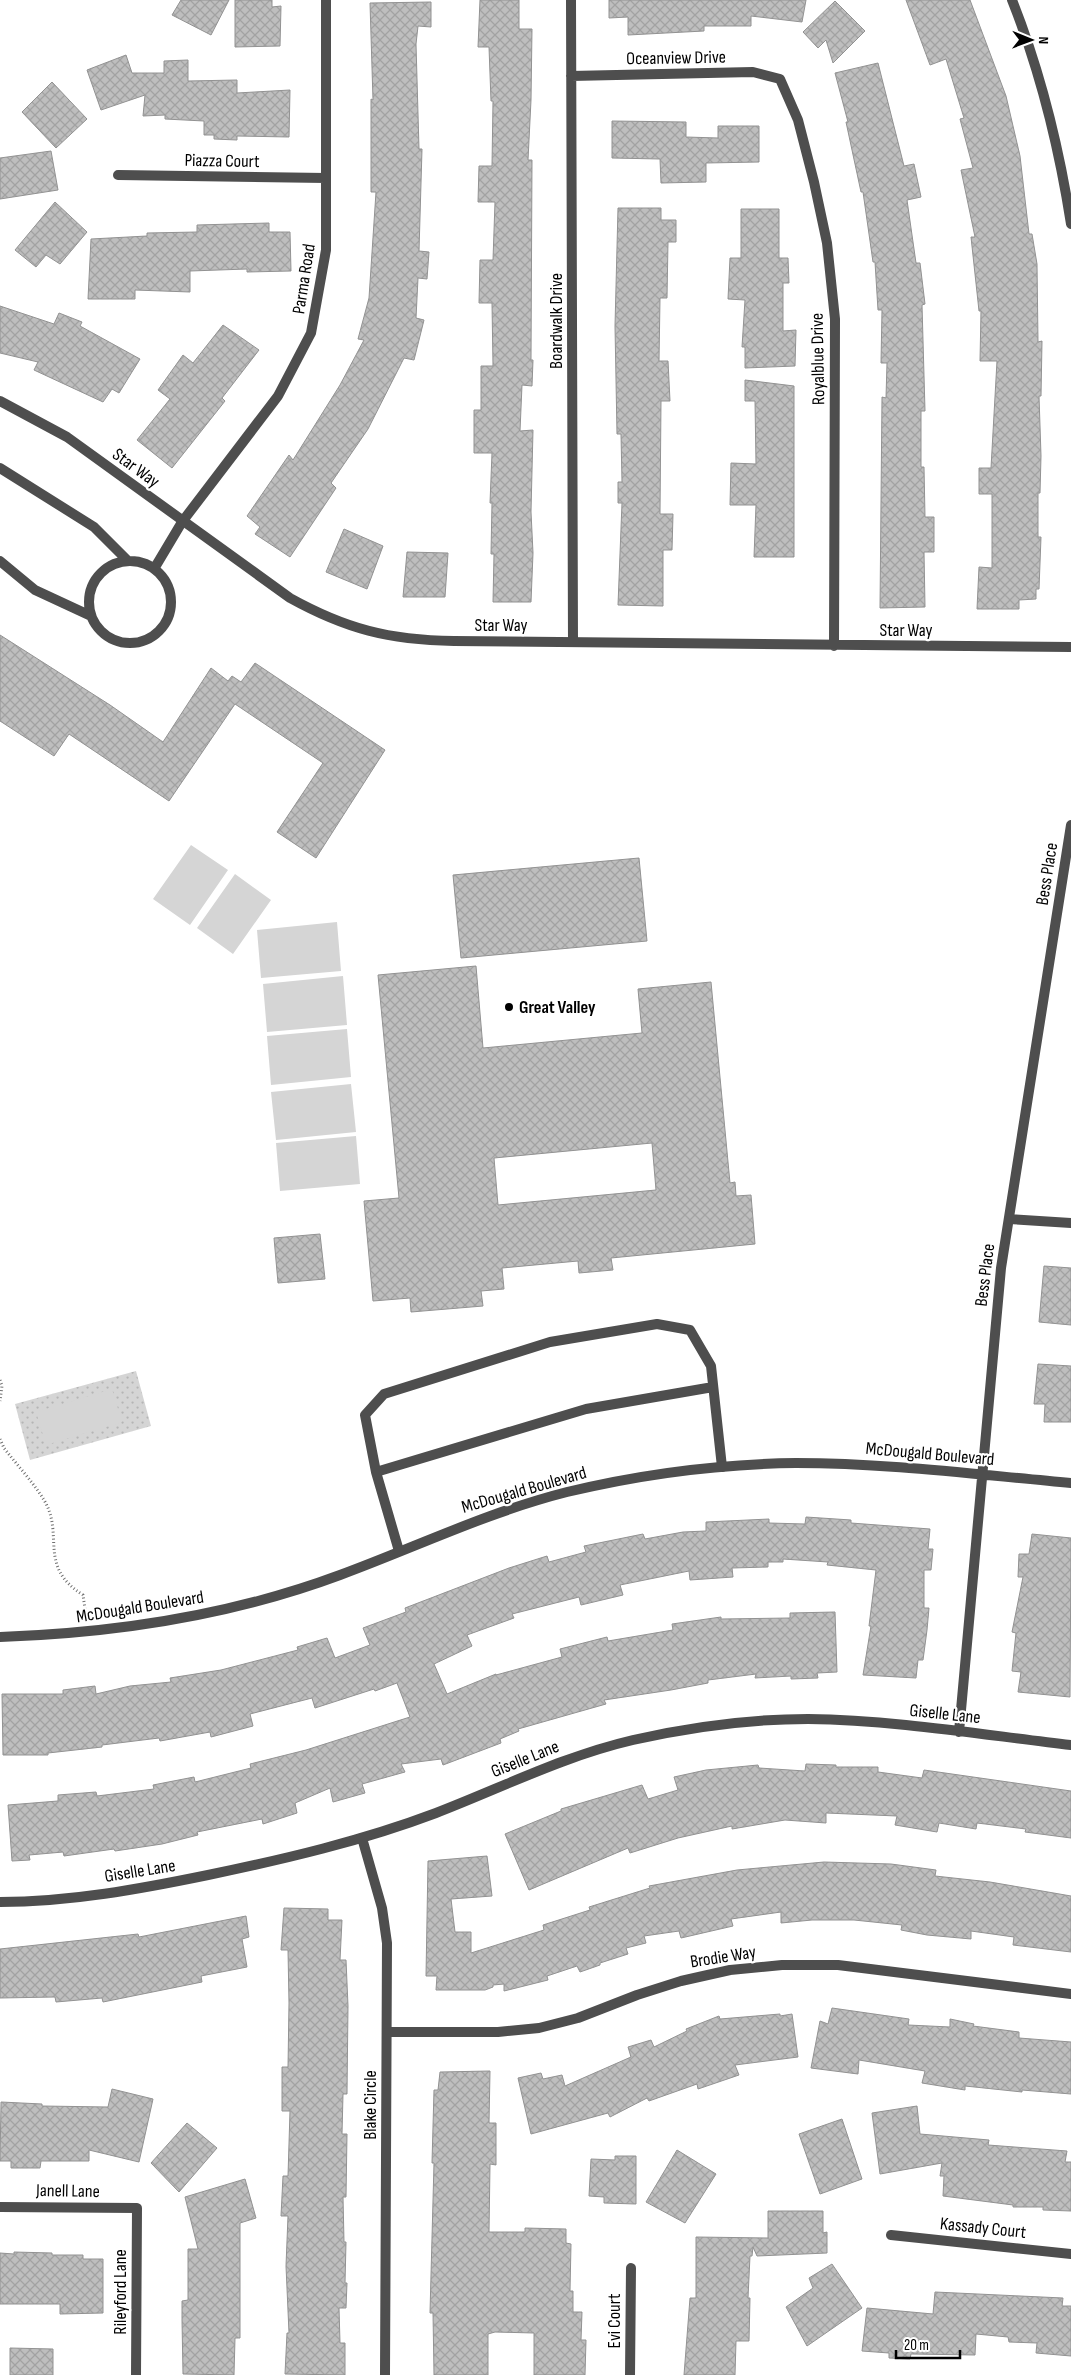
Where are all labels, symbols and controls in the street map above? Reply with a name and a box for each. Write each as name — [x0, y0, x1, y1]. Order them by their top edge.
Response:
north arrow — [1006, 15, 1056, 65]
text: N — [1035, 36, 1052, 44]
street label: Oceanview Drive — [626, 47, 726, 69]
street label: Piazza Court — [184, 150, 260, 172]
street label: Parma Road — [288, 242, 320, 316]
street label: Boardwalk Drive — [546, 273, 567, 369]
street label: Royalblue Drive — [807, 313, 829, 405]
street label: Star Way — [108, 444, 164, 492]
street label: Star Way — [474, 615, 528, 636]
street label: Star Way — [879, 620, 933, 641]
street label: Bess Place — [1032, 841, 1062, 907]
place label: Great Valley — [519, 997, 596, 1018]
marker: Great Valley — [503, 1001, 515, 1013]
street label: Bess Place — [971, 1242, 999, 1308]
street label: McDougald Boulevard — [865, 1438, 995, 1470]
street label: McDougald Boulevard — [459, 1462, 589, 1518]
street label: McDougald Boulevard — [75, 1587, 205, 1627]
street label: Giselle Lane — [908, 1700, 982, 1728]
street label: Giselle Lane — [488, 1736, 562, 1782]
street label: Giselle Lane — [103, 1855, 177, 1887]
street label: Brodie Way — [689, 1941, 757, 1973]
street label: Blake Circle — [360, 2070, 381, 2140]
street label: Janell Lane — [35, 2180, 100, 2202]
street label: Kassady Court — [939, 2213, 1028, 2243]
street label: Rileyford Lane — [110, 2249, 131, 2335]
street label: Evi Court — [604, 2293, 625, 2349]
scale bar — [896, 2328, 960, 2360]
text: 20 m — [904, 2336, 929, 2355]

